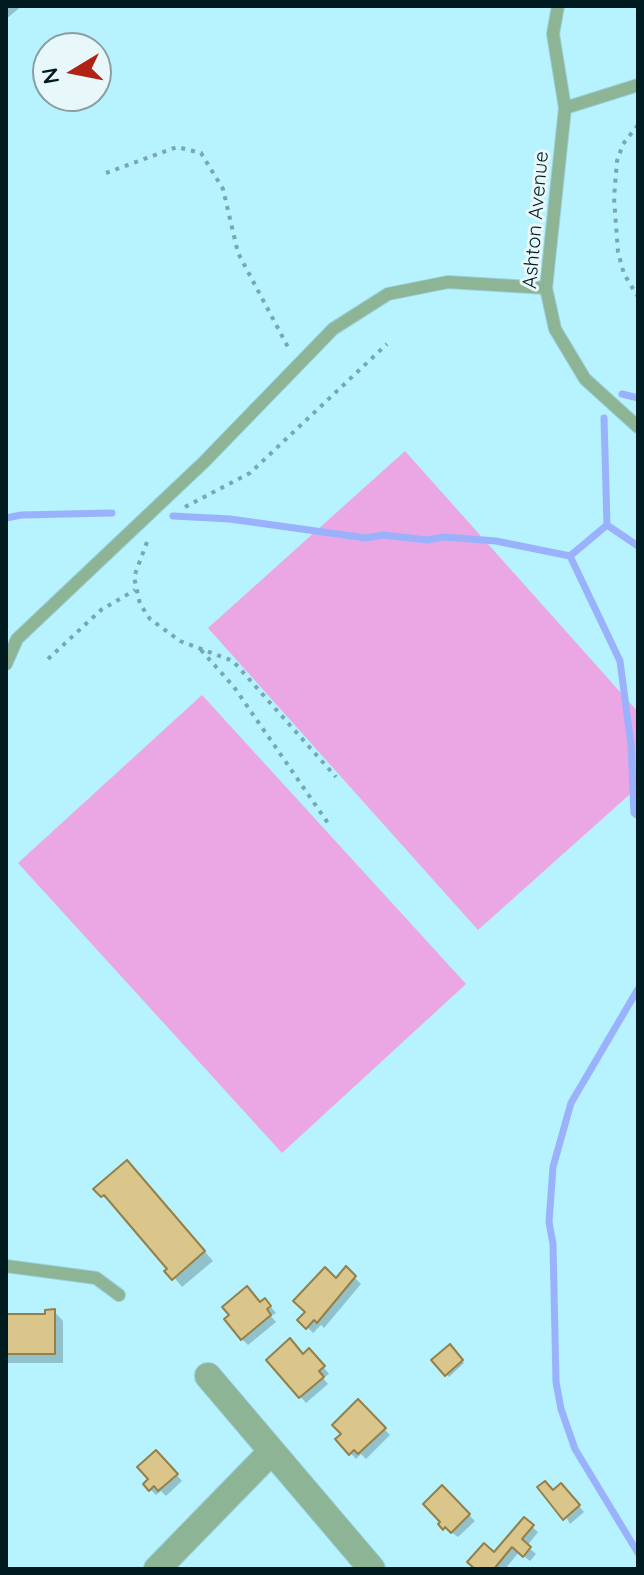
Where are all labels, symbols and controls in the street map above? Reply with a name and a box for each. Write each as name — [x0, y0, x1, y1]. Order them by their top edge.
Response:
north arrow — [32, 32, 112, 112]
text: N — [35, 65, 66, 86]
street label: Ashton Avenue — [518, 150, 554, 290]

